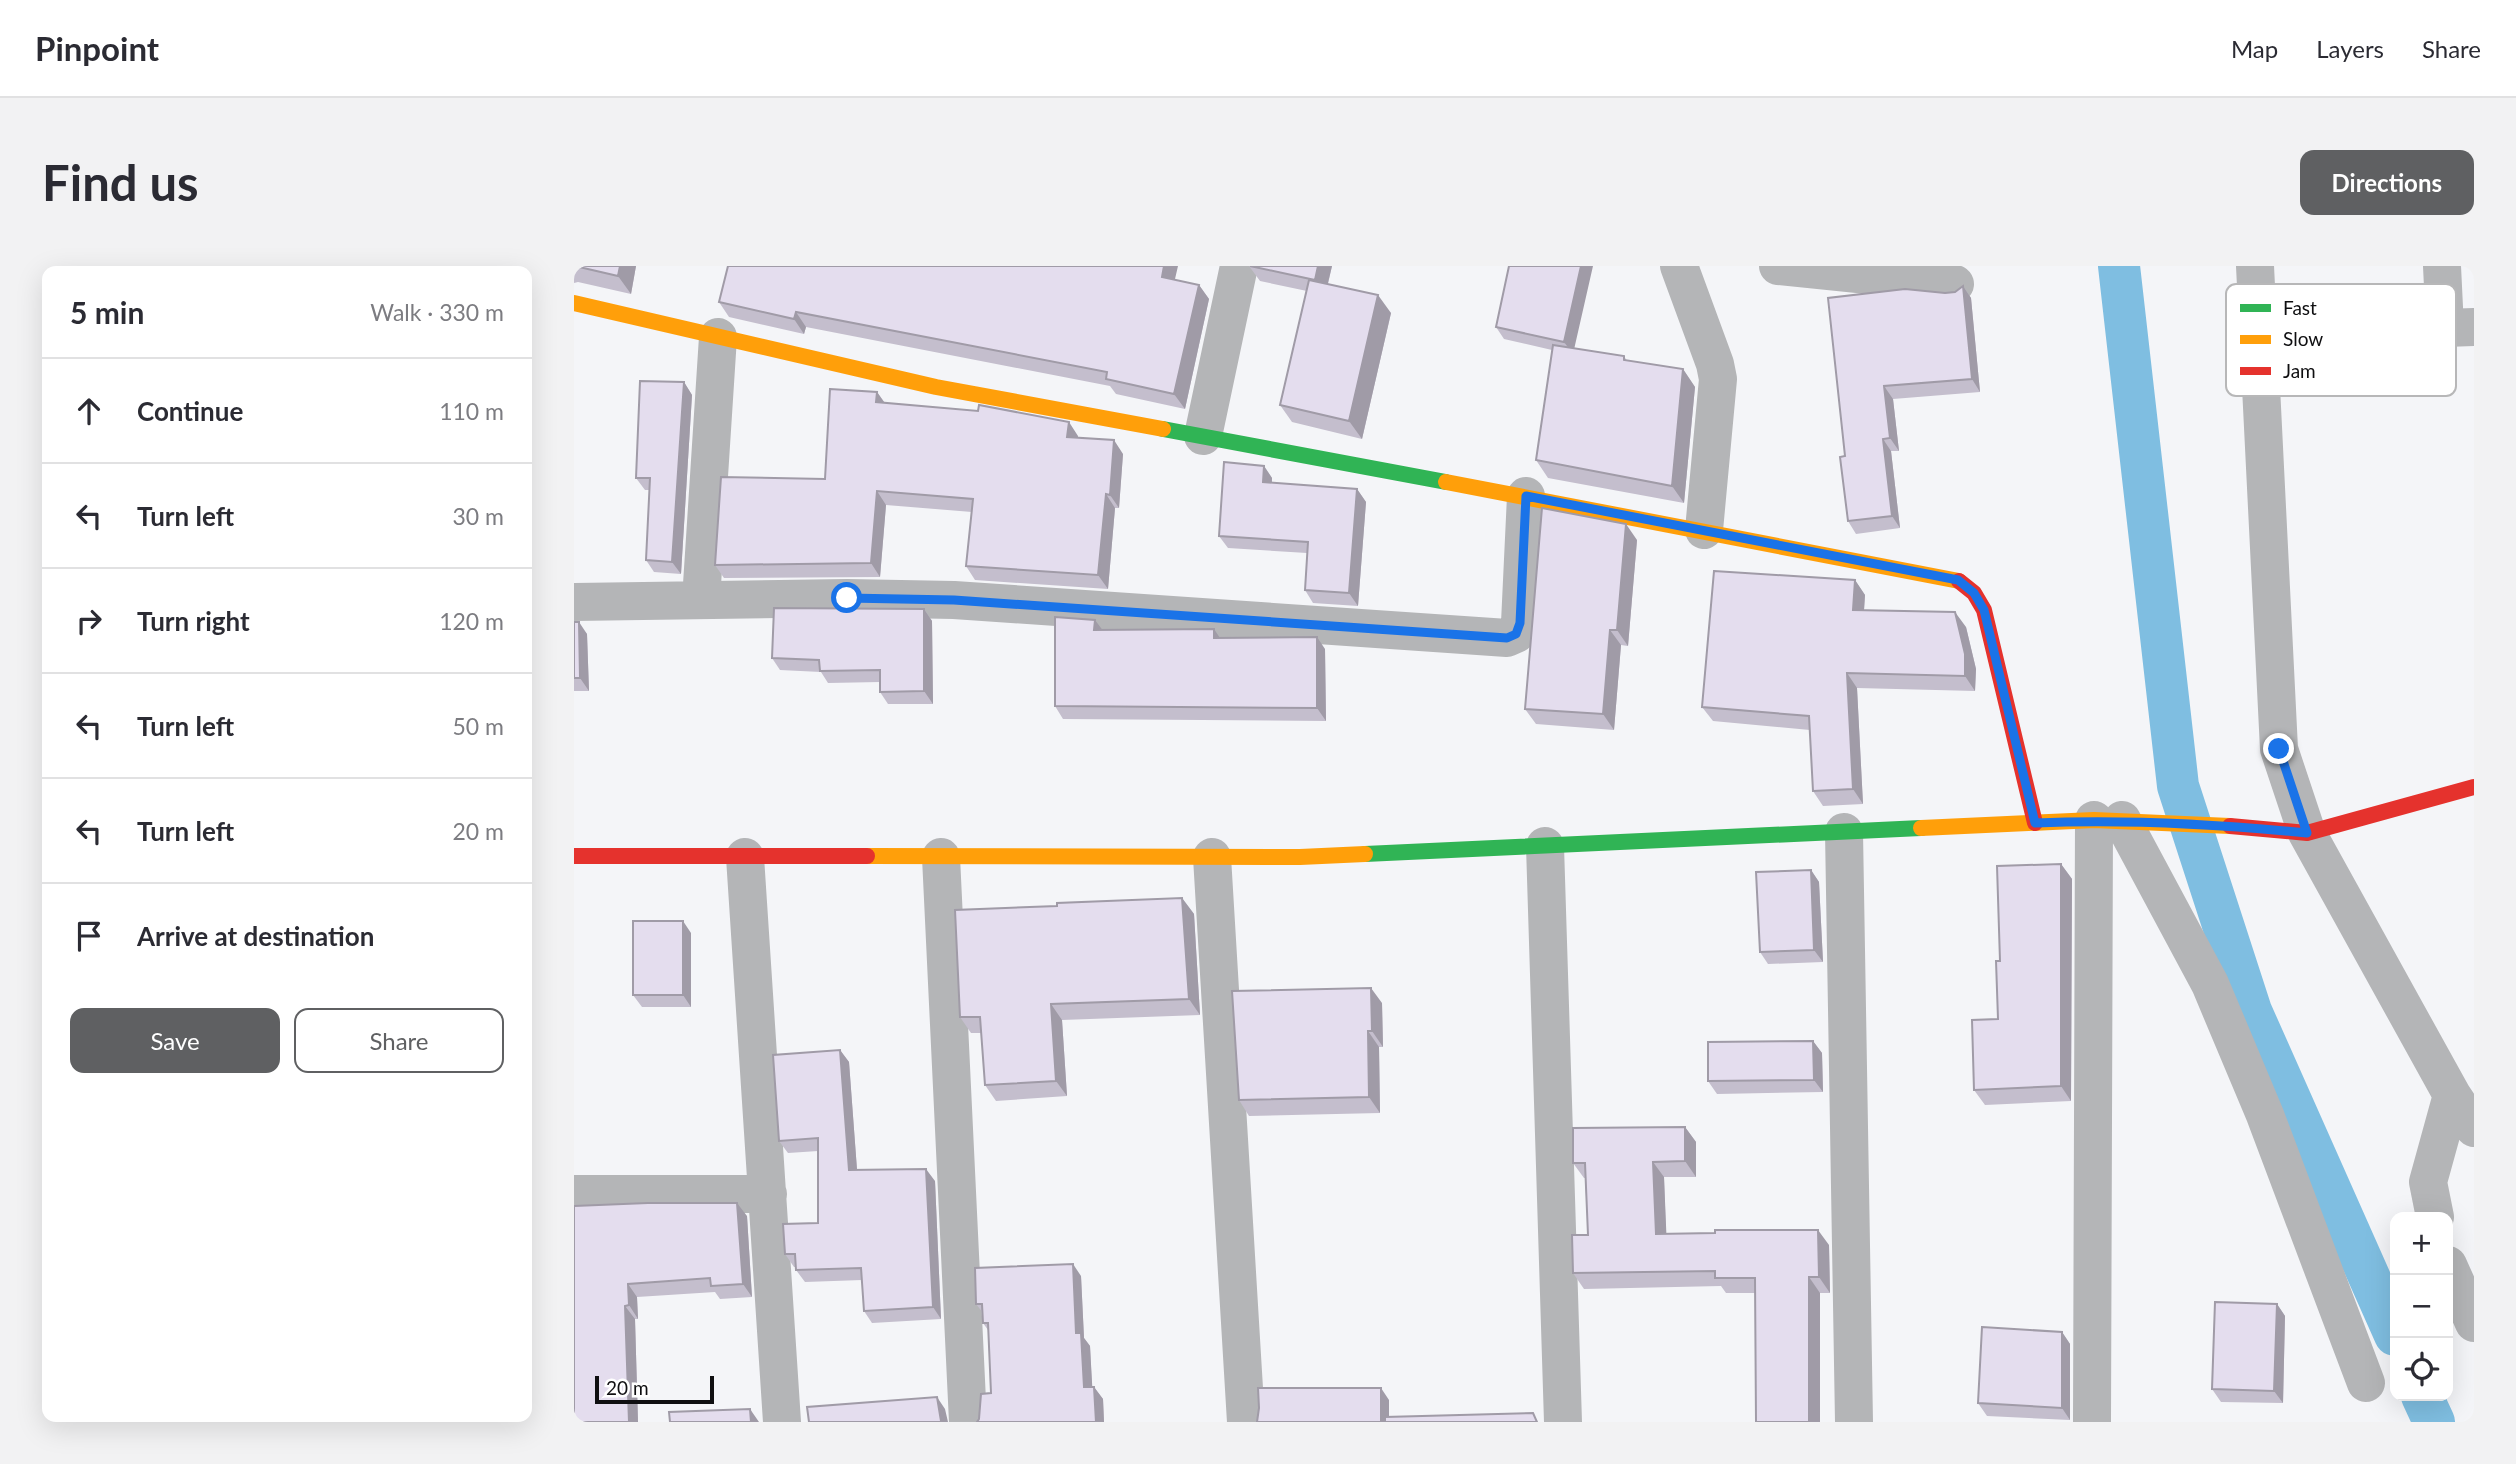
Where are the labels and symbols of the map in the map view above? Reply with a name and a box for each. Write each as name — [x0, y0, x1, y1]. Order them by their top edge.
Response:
legend — [2226, 284, 2456, 396]
text: Fast — [2283, 296, 2317, 319]
text: Slow — [2283, 327, 2323, 350]
text: Jam — [2283, 359, 2316, 382]
route start — [831, 582, 862, 613]
route end — [2263, 733, 2294, 764]
scale bar — [595, 1373, 714, 1405]

